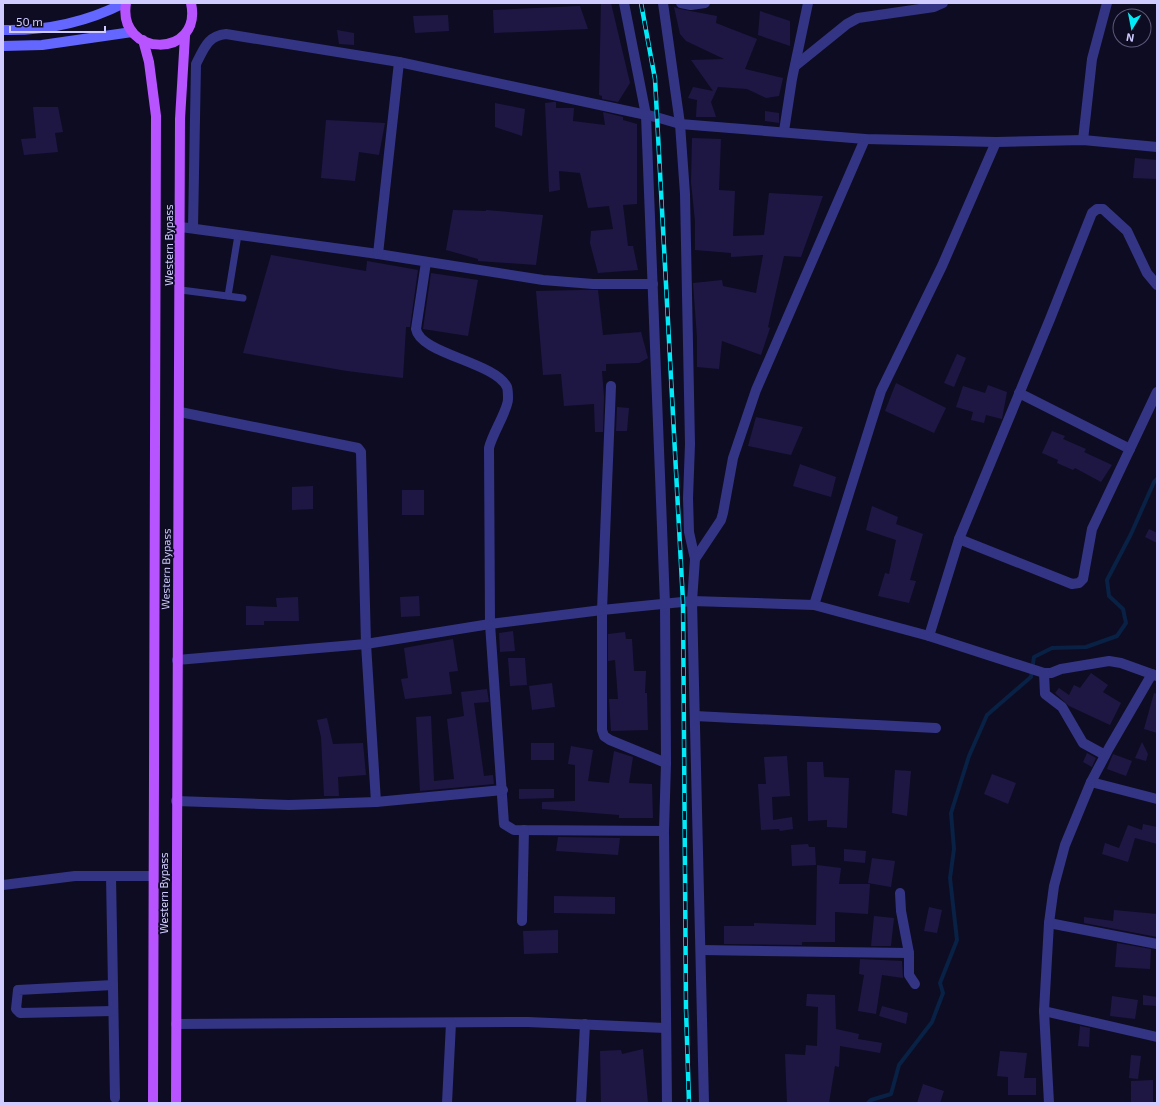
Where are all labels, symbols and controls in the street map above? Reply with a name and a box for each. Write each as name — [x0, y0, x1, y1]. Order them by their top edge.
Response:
scale bar — [10, 8, 105, 34]
north arrow — [1112, 8, 1152, 48]
text: 50 m — [16, 14, 43, 28]
text: N — [1125, 31, 1135, 45]
street label: Western Bypass — [162, 204, 175, 286]
street label: Western Bypass — [158, 528, 173, 610]
street label: Western Bypass — [157, 852, 170, 934]

